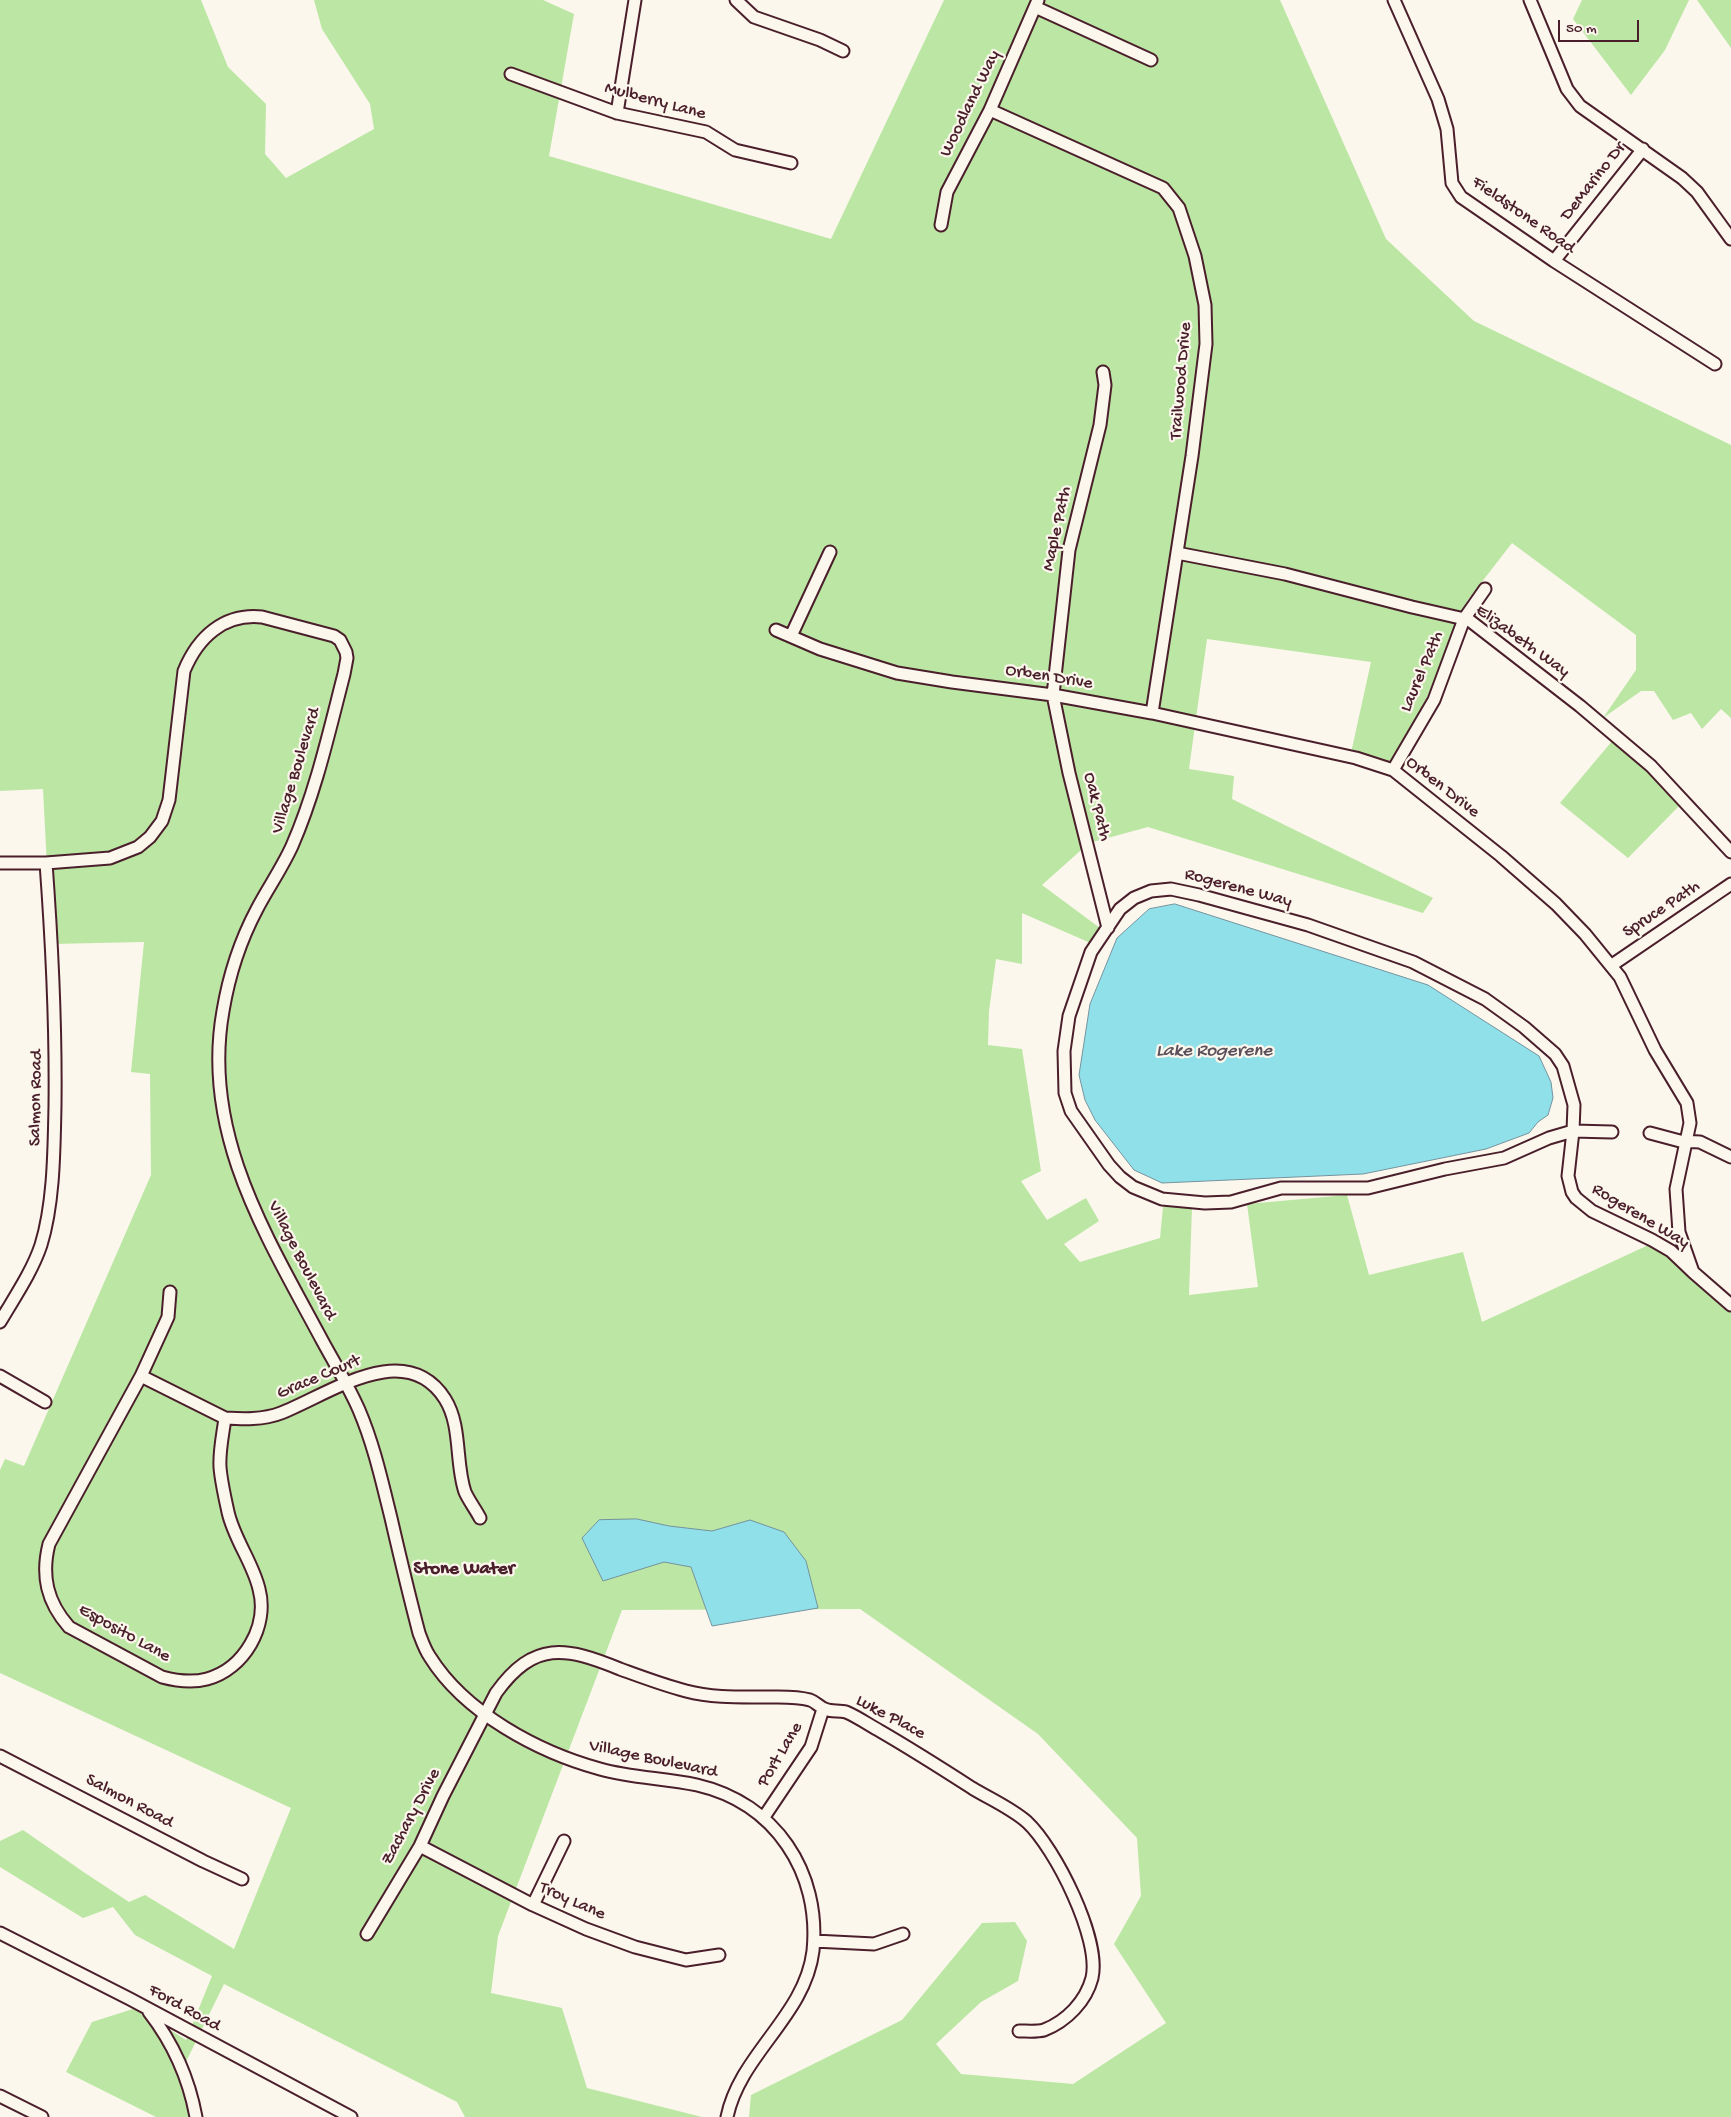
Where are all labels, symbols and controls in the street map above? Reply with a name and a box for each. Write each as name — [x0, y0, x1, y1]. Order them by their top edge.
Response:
scale bar — [1561, 10, 1642, 42]
text: 50 m — [1566, 20, 1597, 38]
street label: Woodland Way — [936, 47, 1006, 161]
street label: Mulberry Lane — [602, 78, 708, 126]
street label: DeMarino Dr — [1557, 138, 1631, 226]
street label: Fieldstone Road — [1467, 172, 1579, 260]
street label: Trailwood Drive — [1166, 321, 1198, 441]
street label: Maple Path — [1039, 485, 1077, 573]
street label: Elizabeth Way — [1471, 601, 1573, 683]
street label: Laurel Path — [1396, 628, 1450, 716]
street label: Orben Drive — [1004, 660, 1094, 696]
street label: Village Boulevard — [268, 705, 326, 837]
street label: Orben Drive — [1401, 752, 1483, 824]
street label: Oak Path — [1077, 770, 1115, 844]
street label: Rogerene Way — [1182, 864, 1294, 914]
street label: Spruce Path — [1619, 876, 1705, 944]
water label: Lake Rogerene — [1156, 1041, 1272, 1063]
street label: Salmon Road — [25, 1050, 49, 1146]
street label: Rogerene Way — [1587, 1179, 1693, 1255]
street label: Village Boulevard — [262, 1198, 340, 1324]
street label: Grace Court — [274, 1351, 364, 1405]
district label: Stone Water — [414, 1559, 514, 1581]
street label: Esposito Lane — [74, 1600, 174, 1668]
street label: Luke Place — [851, 1691, 929, 1745]
street label: Port Lane — [753, 1719, 809, 1791]
street label: Village Boulevard — [587, 1736, 719, 1784]
street label: Zachary Drive — [378, 1765, 446, 1869]
street label: Salmon Road — [81, 1770, 177, 1834]
street label: Troy Lane — [536, 1878, 608, 1926]
street label: Ford Road — [144, 1980, 224, 2038]

